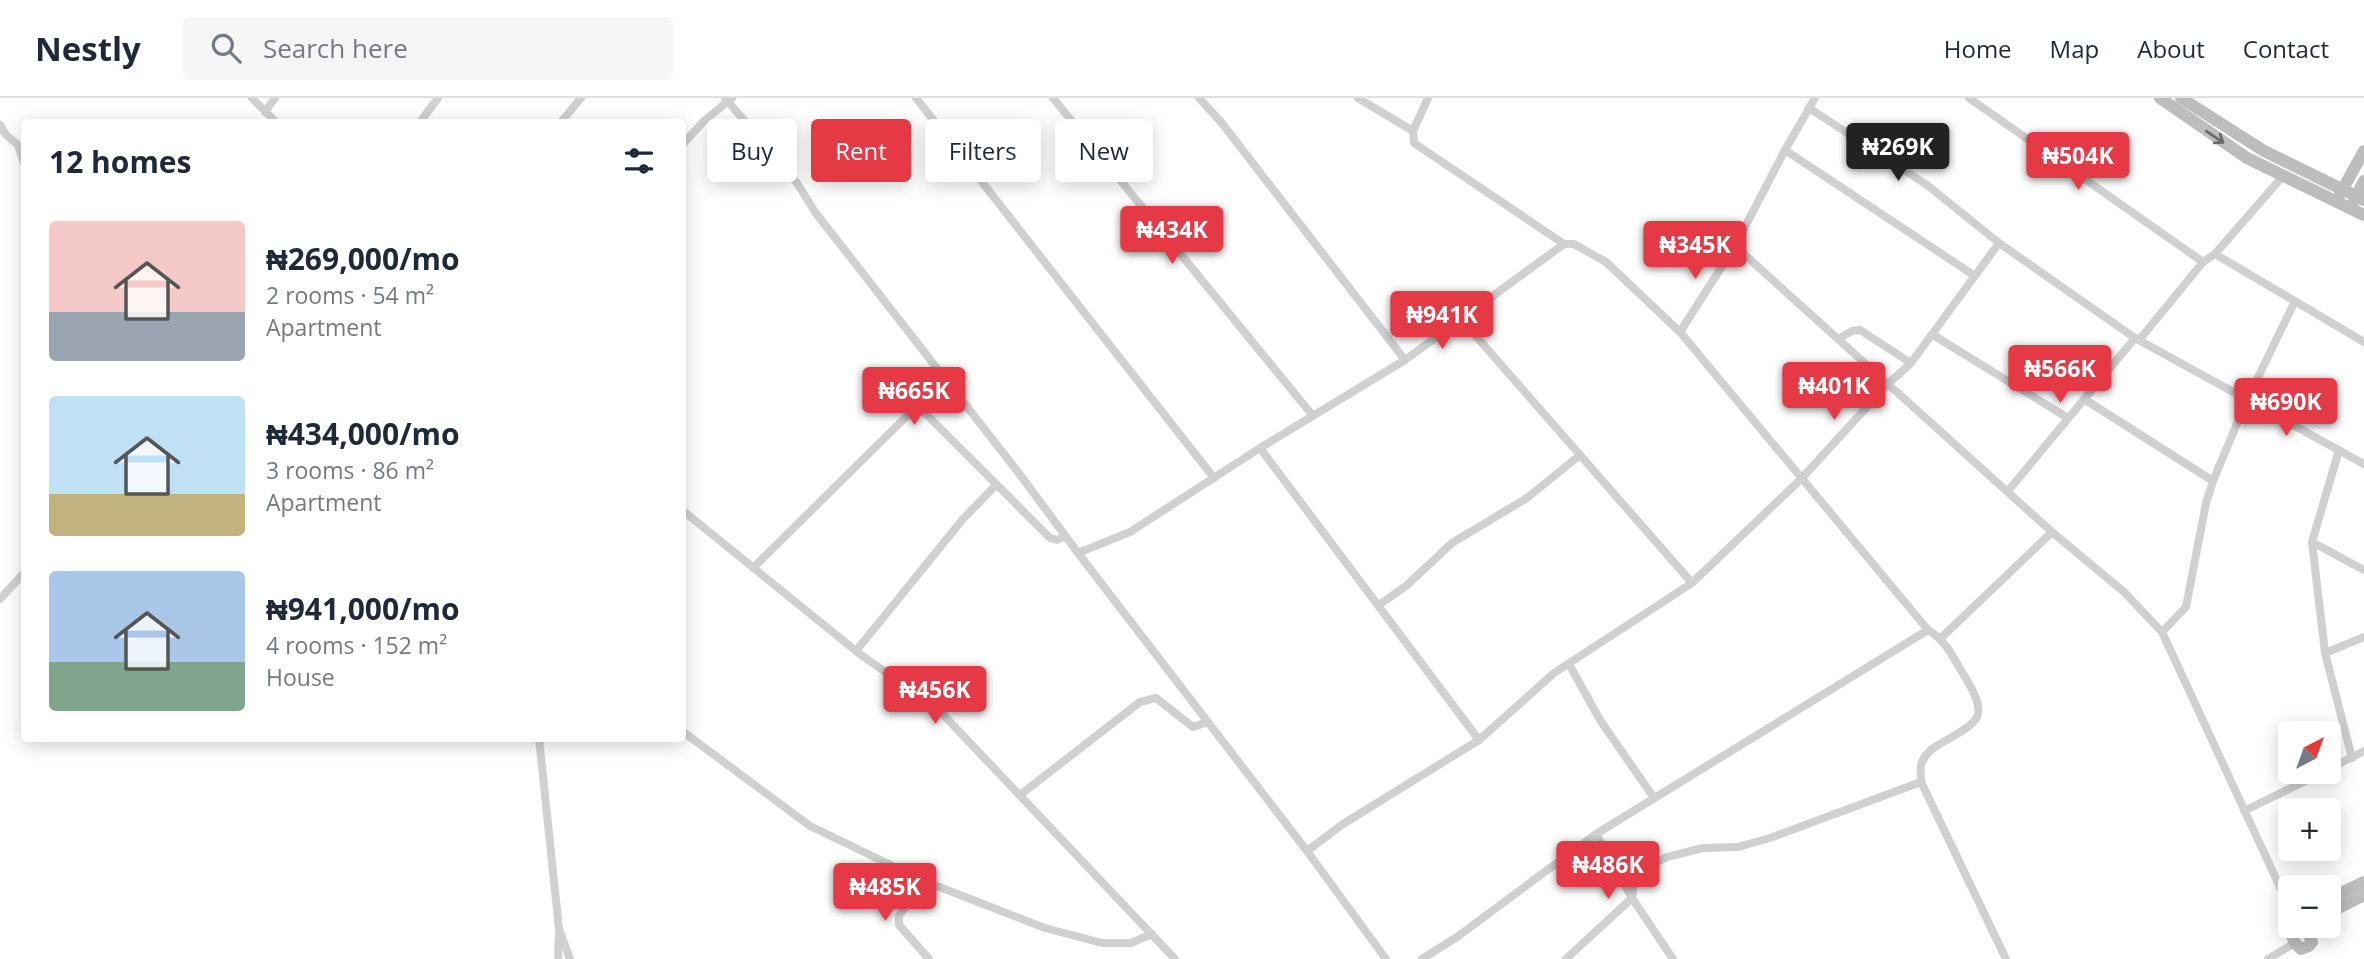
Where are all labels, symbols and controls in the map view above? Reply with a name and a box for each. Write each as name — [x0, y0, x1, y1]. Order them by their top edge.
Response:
search box — [183, 17, 673, 80]
text: Nestly — [35, 26, 141, 71]
icon: search — [207, 29, 245, 67]
text: Search here — [263, 30, 408, 66]
text: Home — [1944, 32, 2012, 65]
text: Map — [2050, 32, 2099, 65]
text: About — [2137, 32, 2205, 65]
text: Contact — [2243, 32, 2329, 65]
chip: Buy — [707, 119, 797, 182]
chip: Rent — [811, 119, 911, 182]
chip: Filters — [925, 119, 1041, 182]
chip: New — [1055, 119, 1153, 182]
pin: ₦269K — [1849, 123, 1947, 183]
text: ₦269K — [1862, 130, 1934, 162]
one-way arrow — [2205, 130, 2225, 144]
pin: ₦504K — [2029, 132, 2127, 192]
text: ₦504K — [2042, 139, 2114, 171]
text: 12 homes — [49, 141, 192, 182]
icon: filters — [620, 142, 658, 180]
pin: ₦434K — [1123, 206, 1221, 266]
text: ₦434K — [1136, 213, 1208, 245]
pin: ₦345K — [1646, 222, 1744, 281]
text: ₦345K — [1659, 228, 1731, 260]
text: ₦269,000/mo — [266, 238, 460, 279]
icon: home — [105, 249, 189, 333]
text: 2 rooms · 54 m² — [266, 279, 434, 311]
pin: ₦941K — [1393, 292, 1491, 351]
text: ₦941K — [1406, 298, 1478, 330]
text: Apartment — [266, 311, 382, 343]
pin: ₦566K — [2011, 345, 2109, 405]
text: ₦566K — [2024, 352, 2096, 384]
pin: ₦401K — [1785, 362, 1883, 422]
pin: ₦665K — [865, 368, 963, 427]
text: ₦401K — [1798, 369, 1870, 401]
text: ₦665K — [878, 374, 950, 406]
pin: ₦690K — [2237, 378, 2335, 438]
text: ₦690K — [2250, 385, 2322, 417]
text: ₦434,000/mo — [266, 413, 460, 454]
icon: home — [105, 424, 189, 508]
text: 3 rooms · 86 m² — [266, 454, 434, 486]
text: Apartment — [266, 486, 382, 518]
text: ₦941,000/mo — [266, 588, 460, 629]
icon: home — [105, 599, 189, 683]
text: 4 rooms · 152 m² — [266, 629, 447, 661]
text: House — [266, 661, 335, 693]
pin: ₦456K — [886, 666, 984, 726]
text: ₦456K — [899, 673, 971, 705]
north arrow — [2278, 721, 2342, 784]
map controls — [2278, 721, 2341, 938]
button: + — [2278, 798, 2341, 861]
pin: ₦486K — [1559, 842, 1657, 901]
text: ₦486K — [1572, 848, 1644, 880]
pin: ₦485K — [836, 864, 934, 923]
text: ₦485K — [849, 870, 921, 902]
button: − — [2278, 875, 2341, 938]

